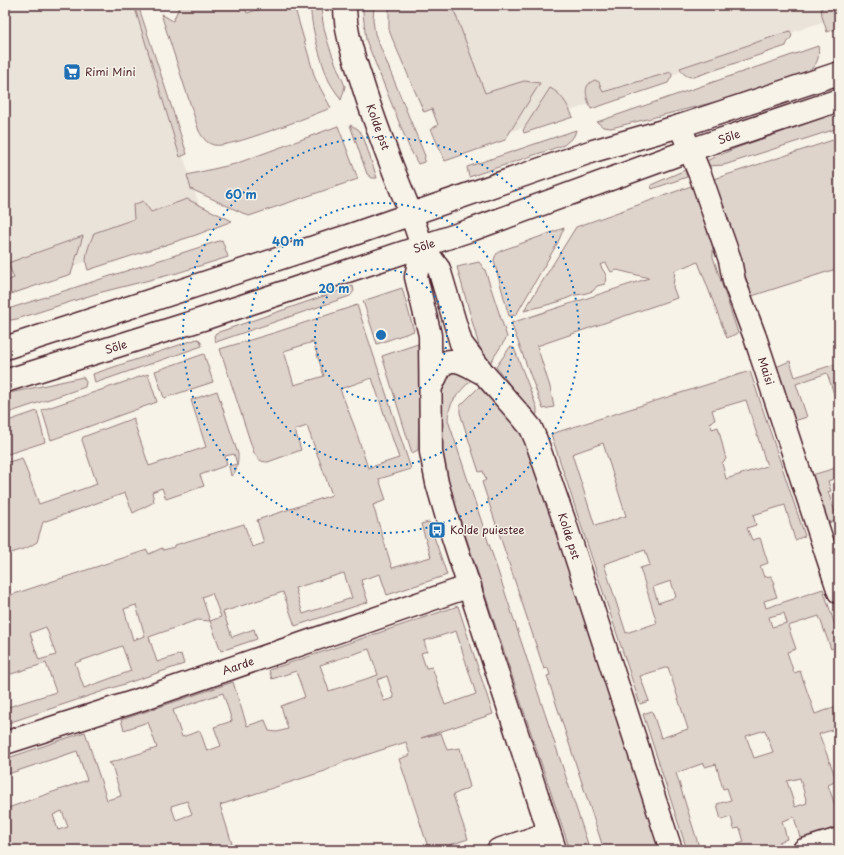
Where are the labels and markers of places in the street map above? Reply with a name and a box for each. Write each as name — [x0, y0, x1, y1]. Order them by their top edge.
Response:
supermarket icon: Rimi Mini — [62, 62, 82, 82]
place label: Rimi Mini — [85, 63, 136, 80]
centre of rings — [374, 328, 388, 342]
bus stop icon: Kolde puiestee — [427, 520, 447, 540]
place label: Kolde puiestee — [450, 521, 525, 538]

